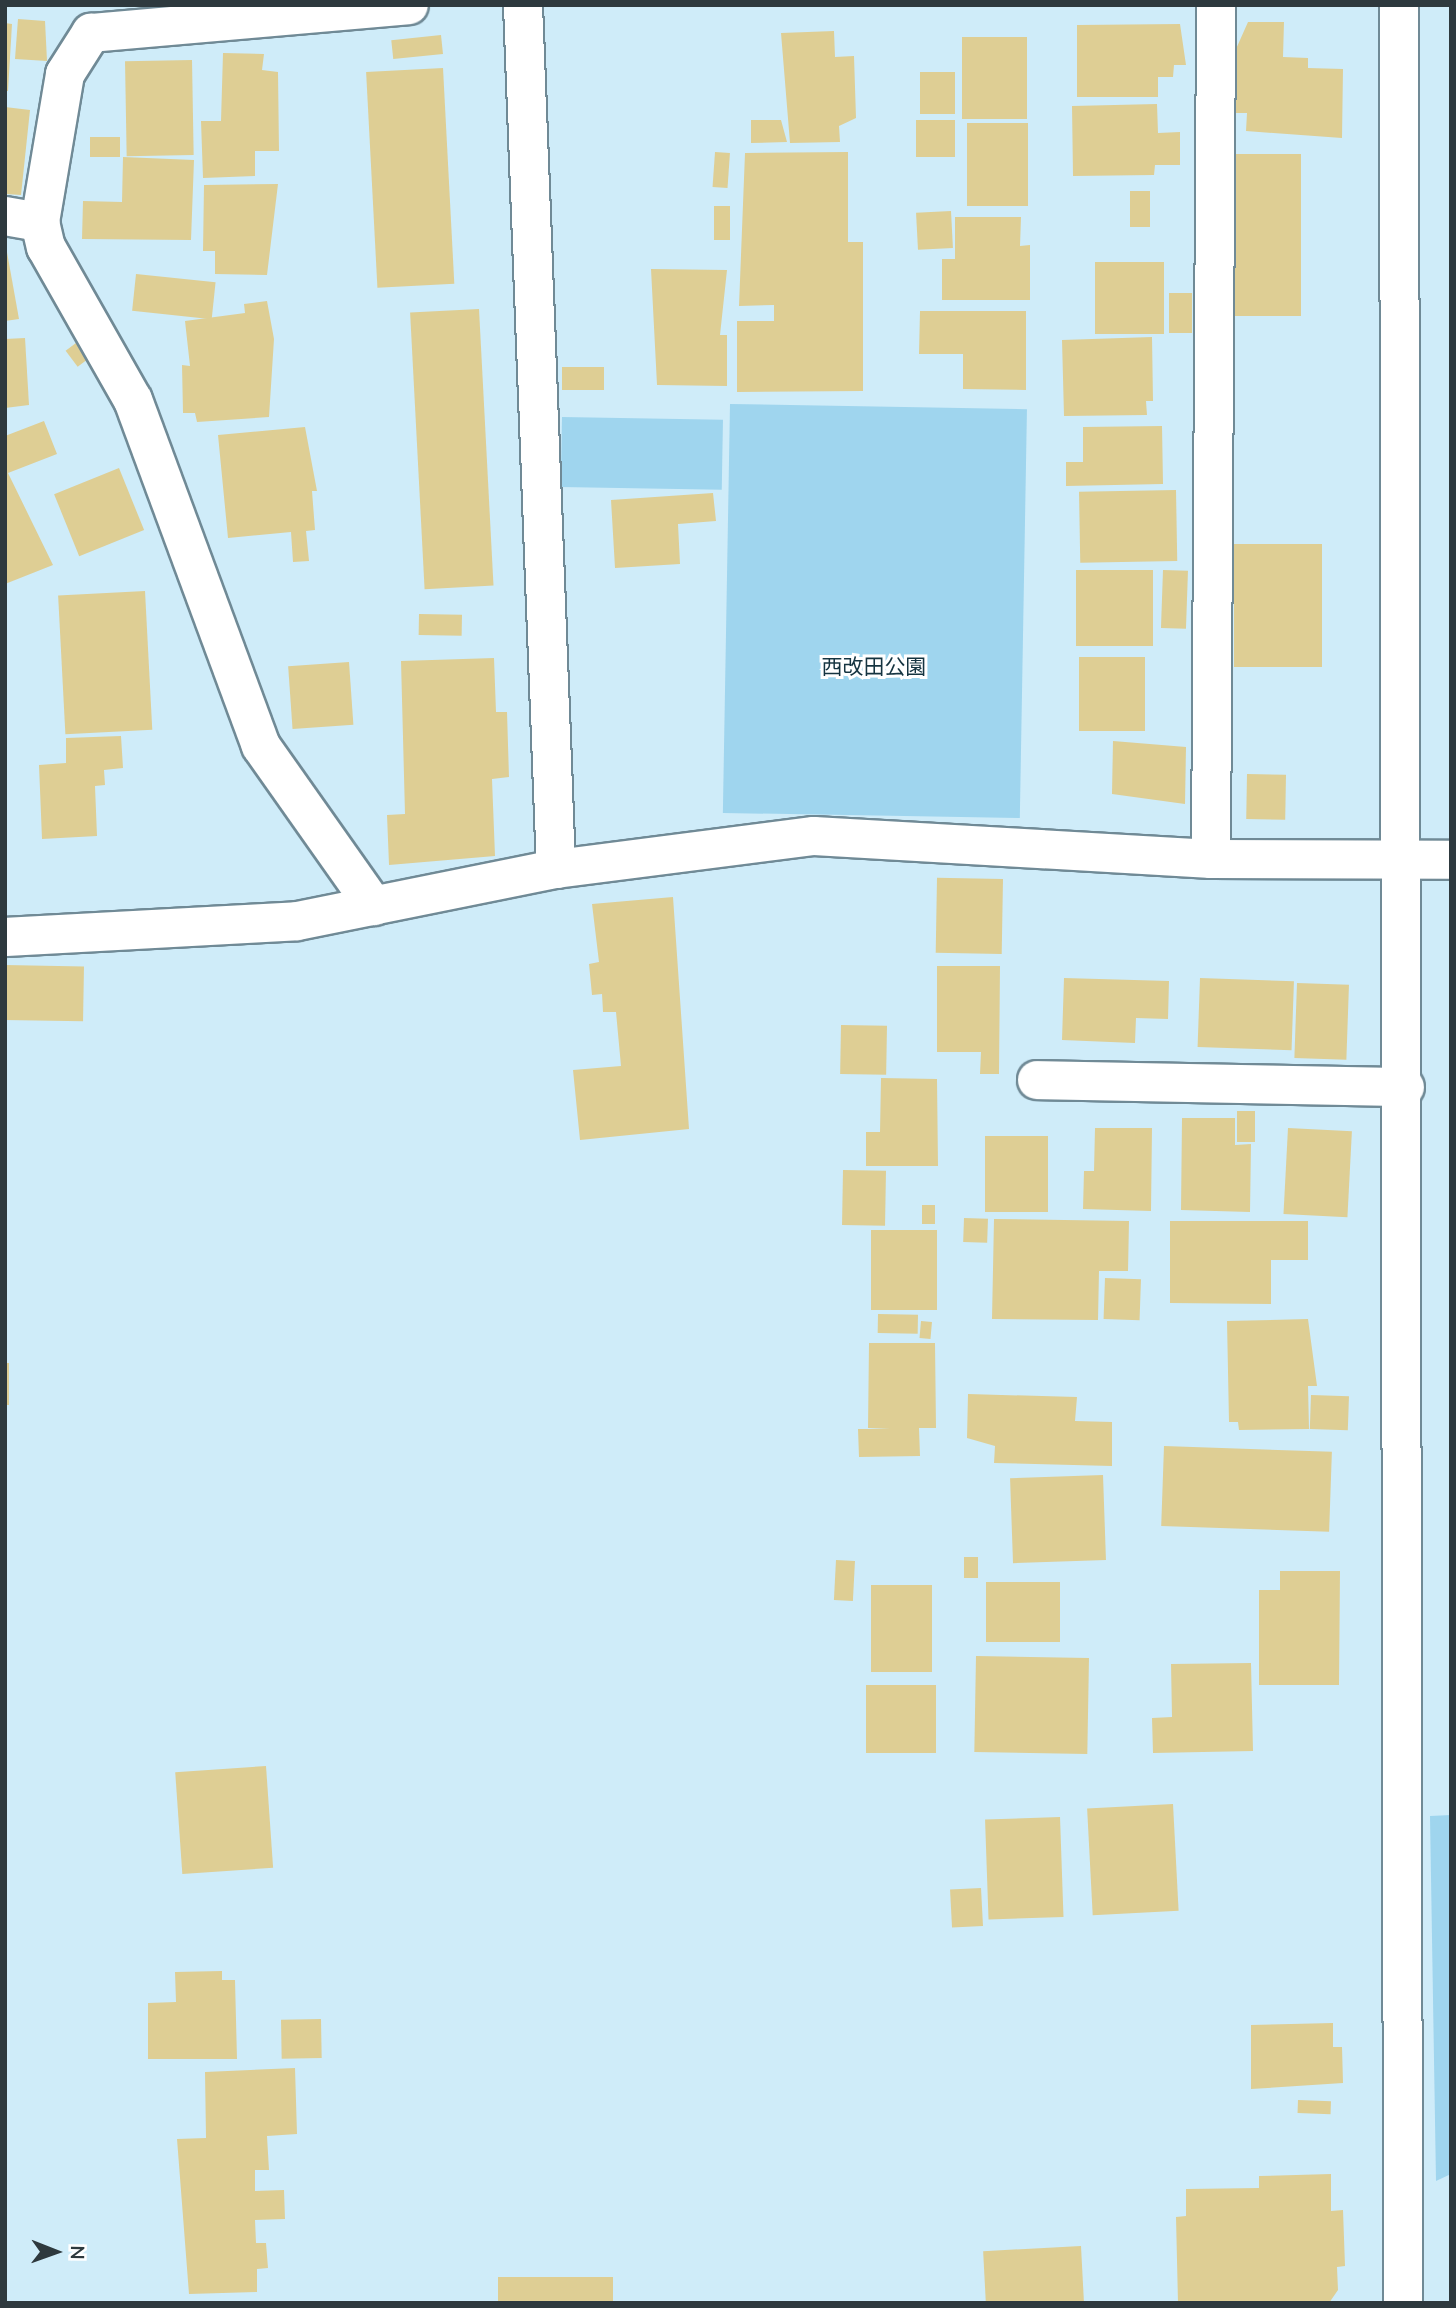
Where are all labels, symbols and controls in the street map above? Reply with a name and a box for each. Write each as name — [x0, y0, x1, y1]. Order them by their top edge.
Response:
park label: 西改田公園 — [822, 654, 926, 680]
north arrow — [21, 2217, 91, 2287]
text: N — [64, 2245, 90, 2260]

